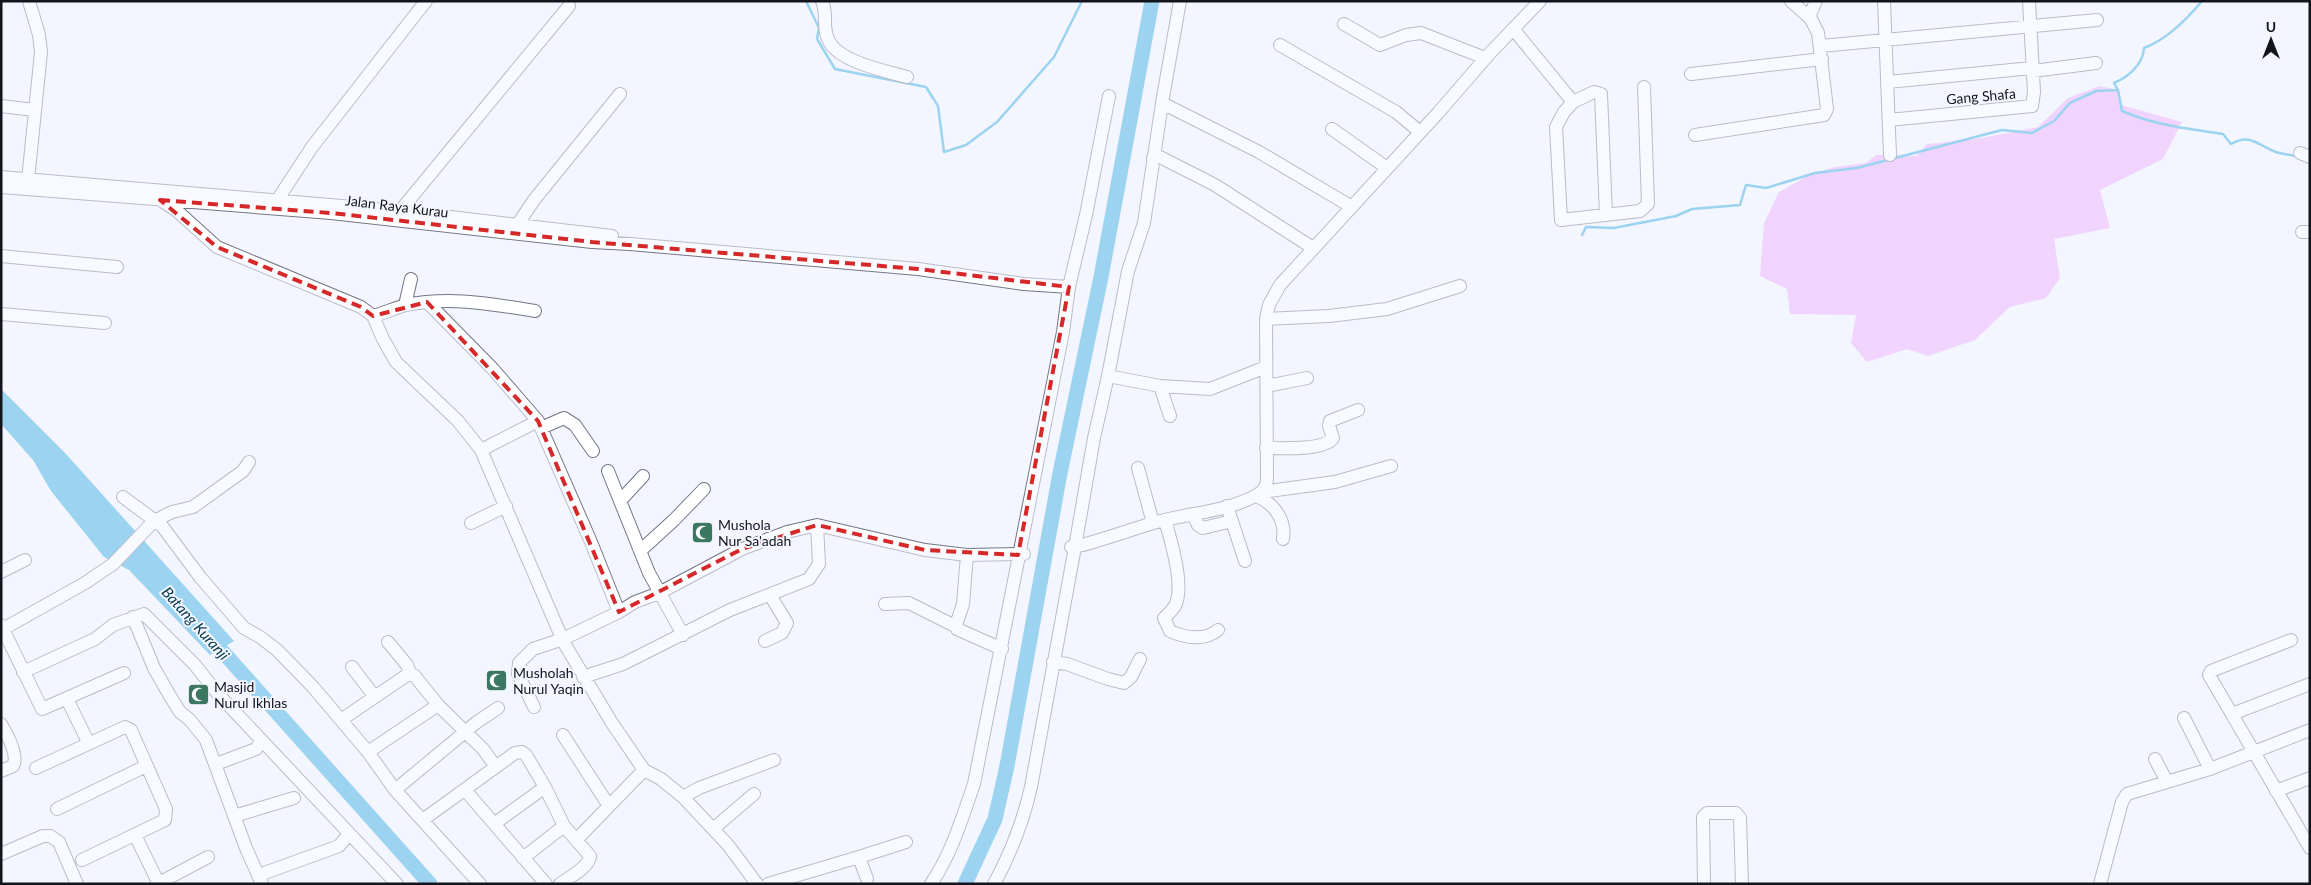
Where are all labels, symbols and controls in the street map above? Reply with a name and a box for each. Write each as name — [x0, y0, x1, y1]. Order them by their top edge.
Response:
north arrow — [2246, 15, 2296, 65]
text: U — [2266, 18, 2276, 35]
street label: Gang Shafa — [1945, 84, 2017, 108]
street label: Jalan Raya Kurau — [344, 191, 450, 221]
place label: Mushola Nur Sa'adah — [718, 516, 791, 549]
mosque icon: Mushola Nur Sa'adah — [690, 520, 714, 544]
water label: Batang Kuranji — [158, 583, 234, 664]
place label: Musholah Nurul Yaqin — [513, 664, 584, 697]
mosque icon: Musholah Nurul Yaqin — [485, 668, 509, 692]
place label: Masjid Nurul Ikhlas — [214, 678, 287, 711]
mosque icon: Masjid Nurul Ikhlas — [186, 682, 210, 706]

